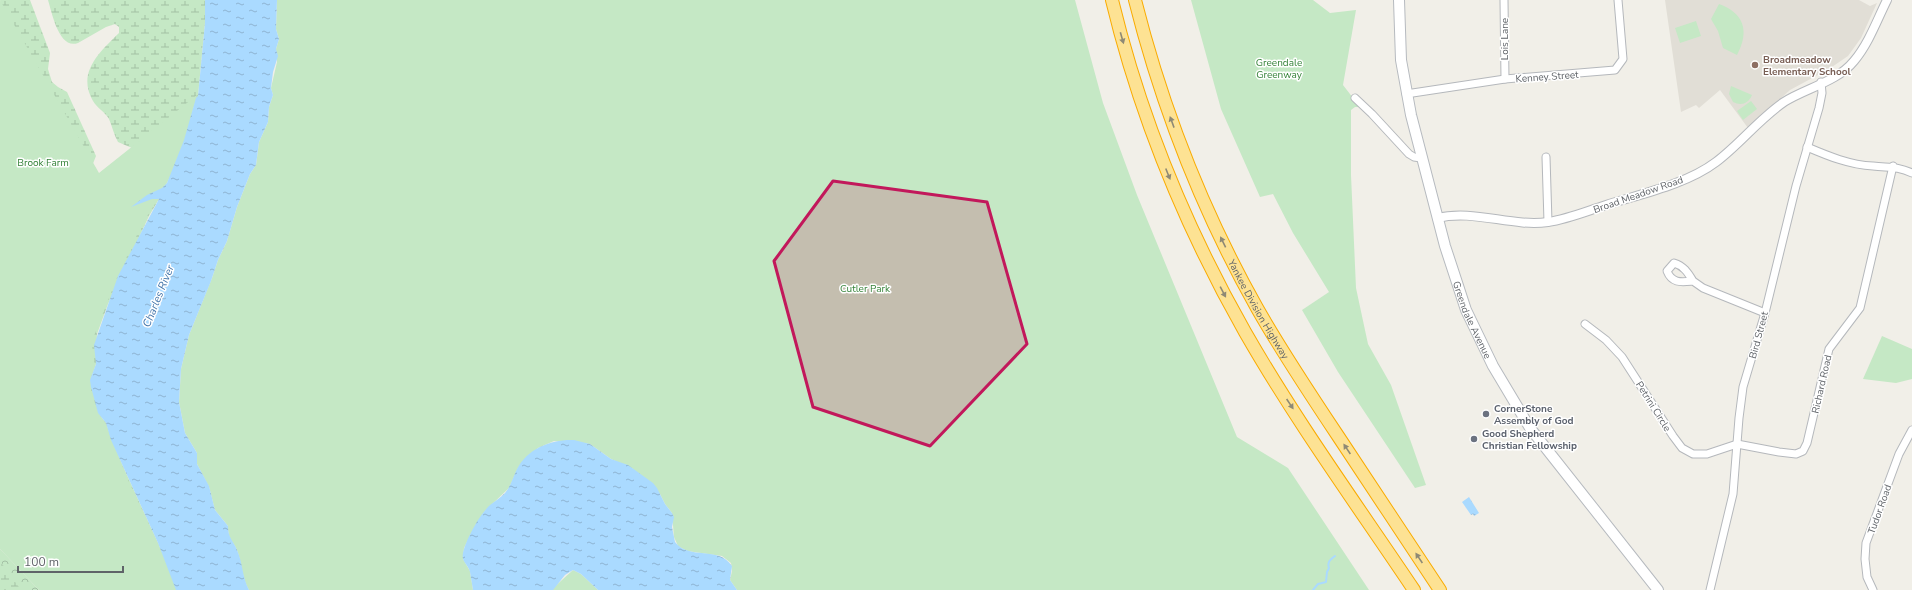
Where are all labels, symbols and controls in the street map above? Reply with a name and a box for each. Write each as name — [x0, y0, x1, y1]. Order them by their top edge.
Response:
street label: Lois Lane — [1498, 18, 1512, 60]
one-way arrow — [1119, 32, 1125, 44]
place label: Broadmeadow Elementary School — [1763, 53, 1851, 79]
park label: Greendale Greenway — [1256, 56, 1303, 82]
marker: Broadmeadow Elementary School — [1750, 60, 1760, 70]
street label: Kenney Street — [1515, 68, 1580, 86]
one-way arrow — [1169, 116, 1175, 128]
park label: Brook Farm — [17, 156, 69, 170]
one-way arrow — [1166, 168, 1172, 180]
street label: Broad Meadow Road — [1591, 173, 1685, 217]
one-way arrow — [1220, 236, 1226, 248]
street label: Yankee Division Highway — [1224, 256, 1292, 363]
water label: Charles River — [139, 262, 178, 330]
street label: Greendale Avenue — [1449, 279, 1494, 361]
park label: Cutler Park — [840, 282, 891, 296]
one-way arrow — [1220, 286, 1227, 298]
street label: Bird Street — [1746, 310, 1772, 360]
street label: Richard Road — [1808, 353, 1836, 415]
street label: Petrini Circle — [1632, 379, 1674, 434]
one-way arrow — [1286, 398, 1293, 409]
place label: CornerStone Assembly of God — [1494, 402, 1574, 428]
marker: CornerStone Assembly of God — [1481, 409, 1491, 419]
place label: Good Shepherd Christian Fellowship — [1482, 427, 1577, 453]
marker: Good Shepherd Christian Fellowship — [1469, 434, 1479, 444]
one-way arrow — [1343, 444, 1351, 454]
street label: Tudor Road — [1865, 482, 1895, 536]
scale bar — [18, 548, 123, 574]
one-way arrow — [1415, 552, 1423, 563]
text: 100 m — [24, 554, 59, 570]

